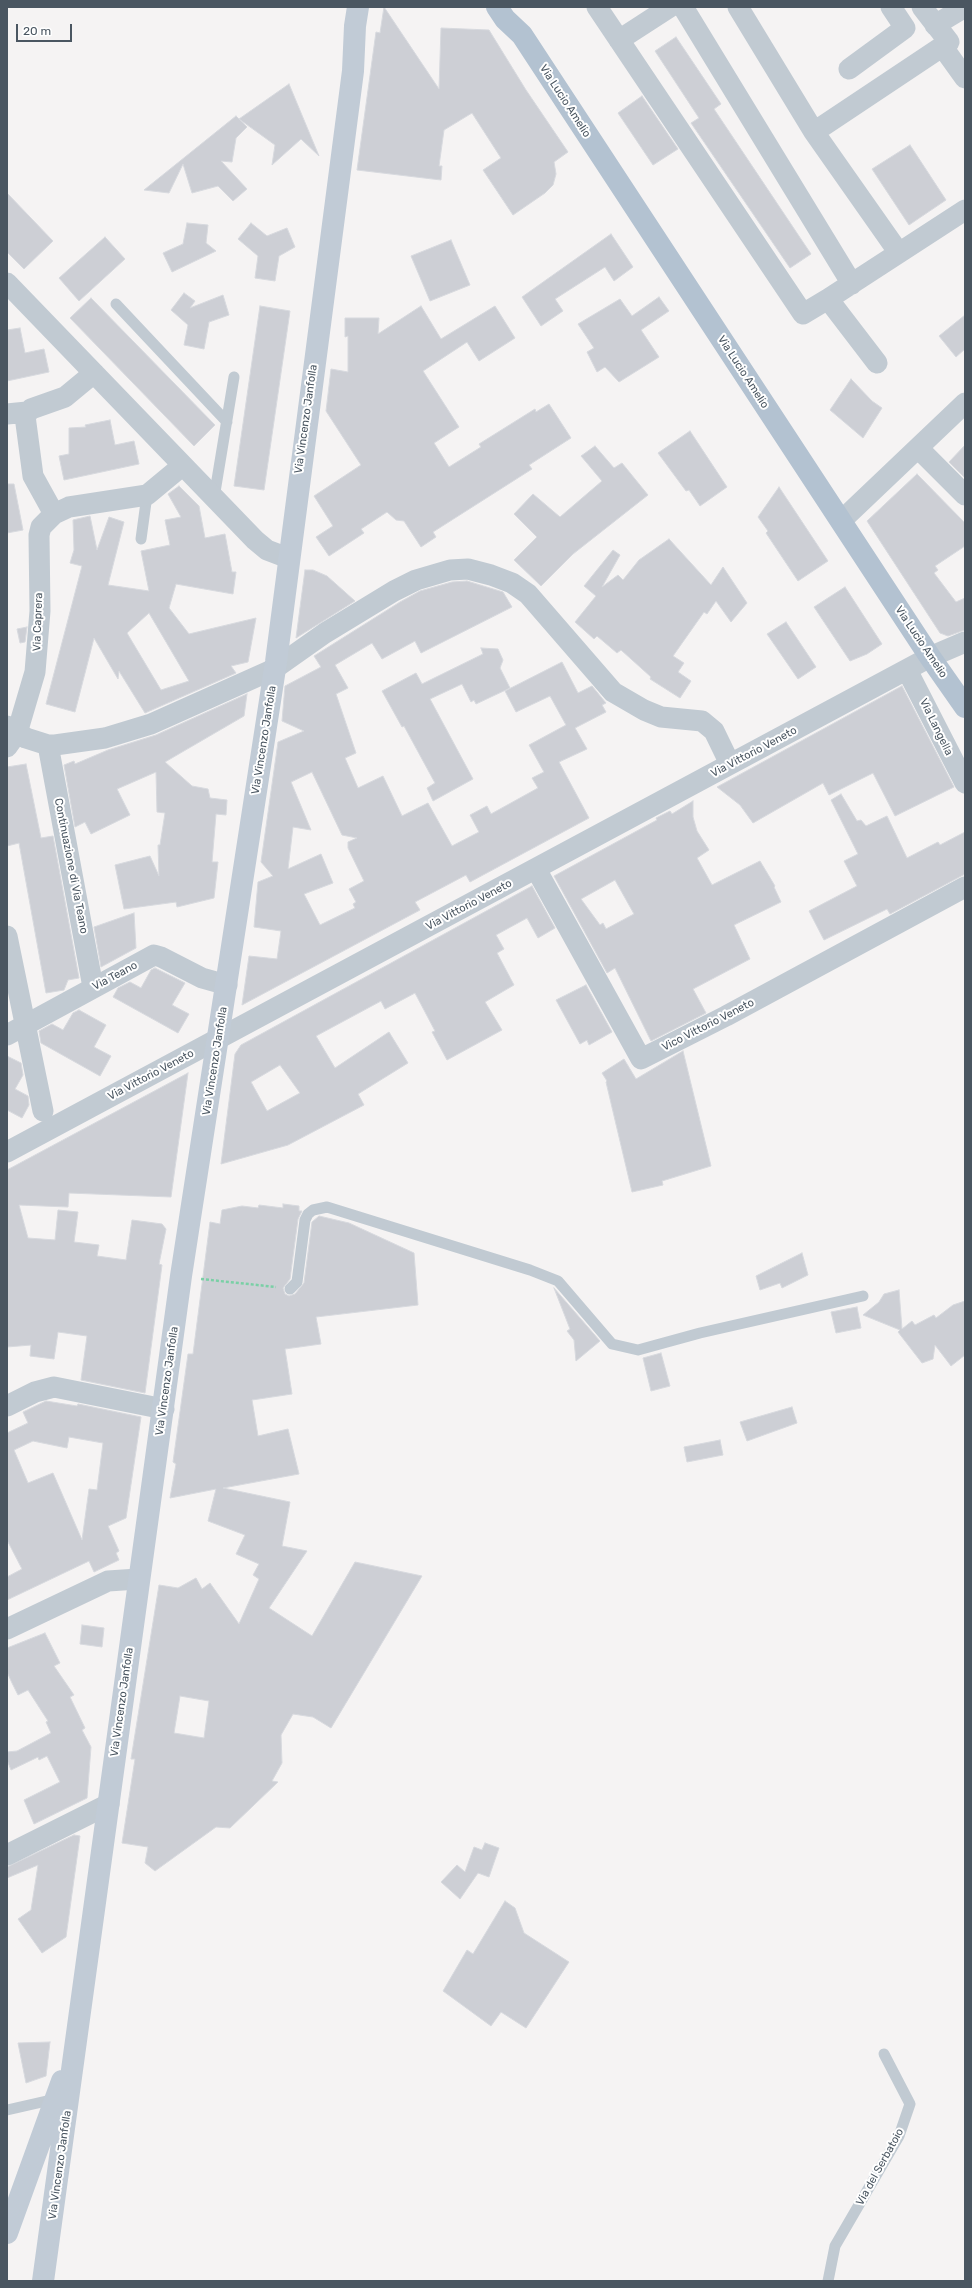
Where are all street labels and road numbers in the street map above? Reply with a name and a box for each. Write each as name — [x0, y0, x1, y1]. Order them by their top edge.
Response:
street label: Via Lucio Amelio — [537, 62, 593, 140]
street label: Via Lucio Amelio — [715, 333, 771, 411]
street label: Via Vincenzo Janfolla — [292, 364, 320, 474]
street label: Via Caprera — [30, 592, 46, 652]
street label: Via Lucio Amelio — [892, 604, 950, 680]
street label: Via Vincenzo Janfolla — [249, 685, 279, 795]
street label: Via Langella — [917, 696, 955, 758]
street label: Via Vittorio Veneto — [709, 724, 799, 780]
street label: Continuazione di Via Teano — [51, 797, 91, 935]
street label: Via Vittorio Veneto — [424, 877, 514, 933]
street label: Via Teano — [90, 959, 140, 993]
street label: Vico Vittorio Veneto — [660, 996, 756, 1054]
street label: Via Vincenzo Janfolla — [200, 1006, 230, 1116]
street label: Via Vittorio Veneto — [106, 1047, 196, 1103]
street label: Via Vincenzo Janfolla — [153, 1326, 181, 1436]
street label: Via Vincenzo Janfolla — [108, 1647, 136, 1757]
street label: Via Vincenzo Janfolla — [46, 2110, 74, 2220]
street label: Via del Serbatoio — [853, 2126, 907, 2208]

